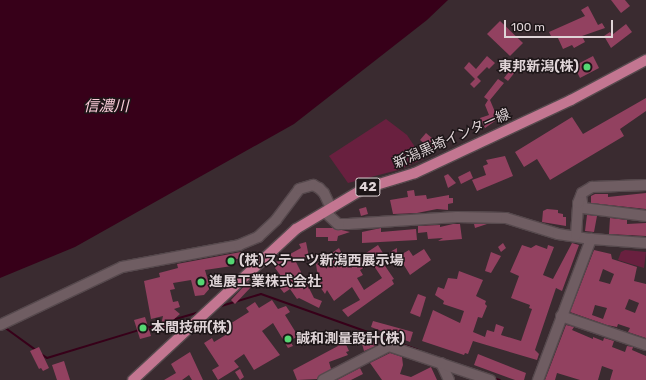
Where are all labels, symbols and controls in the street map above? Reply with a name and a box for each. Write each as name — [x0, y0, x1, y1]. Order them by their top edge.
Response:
scale bar — [506, 12, 615, 38]
text: 100 m — [511, 20, 545, 34]
place label: 東邦新潟(株) — [498, 59, 579, 75]
marker: 東邦新潟(株) — [582, 62, 592, 72]
water label: 信濃川 — [84, 98, 128, 116]
street label: 新潟黒埼インター線 — [391, 106, 513, 172]
road number: 42 — [355, 176, 381, 198]
place label: (株)ステーツ新潟西展示場 — [239, 253, 404, 269]
marker: (株)ステーツ新潟西展示場 — [226, 256, 236, 266]
place label: 進展工業株式会社 — [209, 274, 321, 290]
marker: 進展工業株式会社 — [196, 277, 206, 287]
place label: 本間技研(株) — [151, 320, 232, 336]
marker: 本間技研(株) — [138, 323, 148, 333]
place label: 誠和測量設計(株) — [296, 331, 405, 347]
marker: 誠和測量設計(株) — [283, 334, 293, 344]

